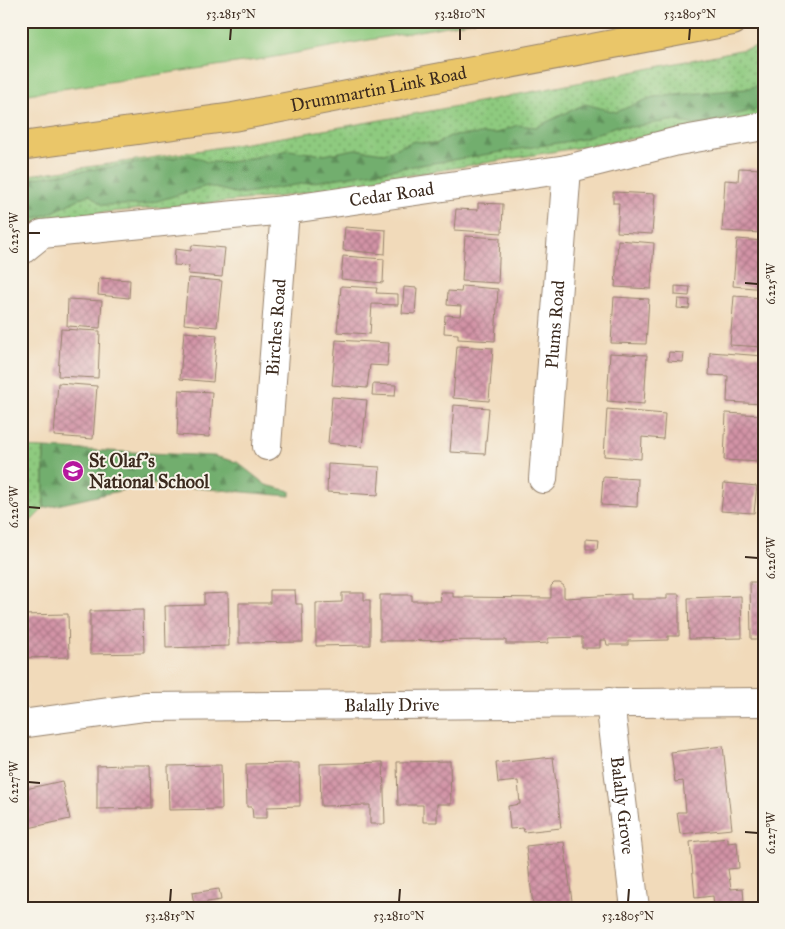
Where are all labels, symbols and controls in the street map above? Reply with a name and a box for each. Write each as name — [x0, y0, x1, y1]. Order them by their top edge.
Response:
text: 53.2815°N — [206, 7, 256, 21]
text: 53.2810°N — [434, 7, 486, 21]
text: 53.2805°N — [664, 7, 716, 21]
street label: Drummartin Link Road — [288, 61, 468, 117]
street label: Cedar Road — [348, 177, 436, 212]
text: 6.225°W — [7, 212, 21, 254]
text: 6.225°W — [764, 263, 778, 305]
street label: Birches Road — [261, 278, 291, 377]
street label: Plums Road — [541, 279, 569, 370]
place label: St Olaf's National School — [89, 450, 210, 493]
school or university icon: St Olaf's National School — [61, 459, 85, 483]
text: 6.226°W — [7, 485, 21, 528]
text: 6.226°W — [764, 536, 778, 579]
street label: Balally Drive — [344, 694, 440, 716]
street label: Balally Grove — [606, 755, 639, 856]
text: 6.227°W — [7, 760, 21, 803]
text: 6.227°W — [764, 811, 778, 854]
text: 53.2815°N — [145, 909, 195, 923]
text: 53.2810°N — [373, 909, 425, 923]
text: 53.2805°N — [602, 909, 654, 923]

